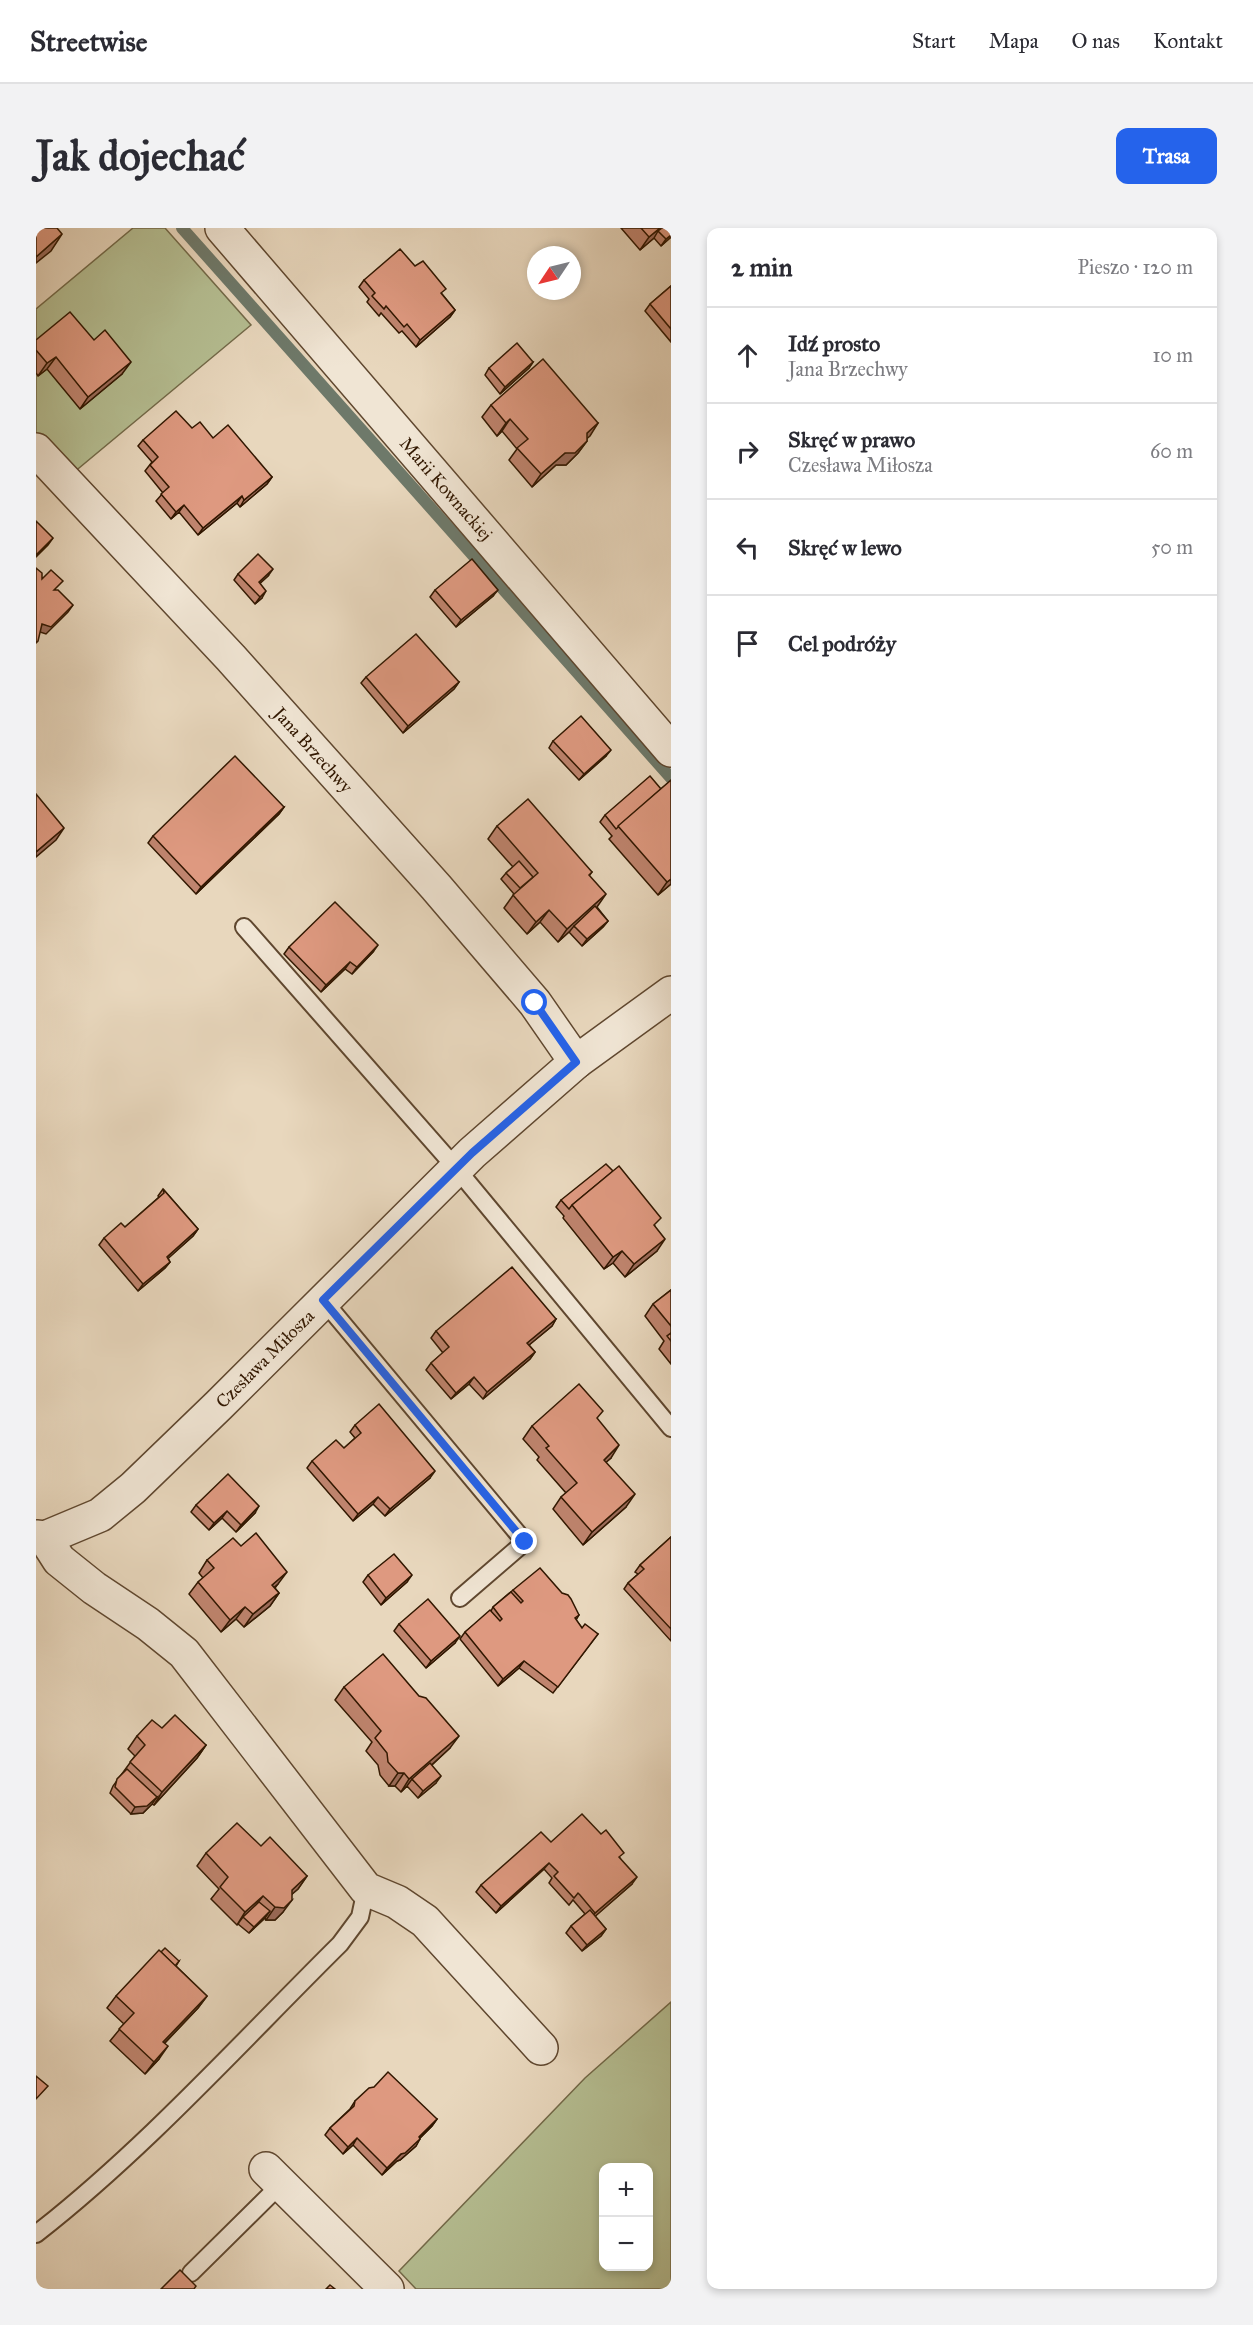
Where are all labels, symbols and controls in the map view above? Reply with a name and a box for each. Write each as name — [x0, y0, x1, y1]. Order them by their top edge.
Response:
text: Streetwise — [30, 24, 147, 59]
text: Start — [912, 28, 956, 54]
text: Mapa — [989, 28, 1039, 54]
text: O nas — [1072, 28, 1120, 54]
text: Kontakt — [1153, 28, 1223, 54]
button: Trasa — [1116, 128, 1217, 184]
text: Jak dojechać — [36, 130, 245, 182]
north arrow — [527, 246, 581, 300]
text: 2 min — [731, 251, 792, 283]
text: Pieszo · 120 m — [1078, 255, 1193, 279]
text: Idź prosto — [788, 330, 880, 357]
icon: ahead — [731, 339, 764, 372]
text: 10 m — [1152, 343, 1193, 367]
text: Jana Brzechwy — [788, 357, 908, 381]
text: Skręć w prawo — [788, 426, 915, 453]
street label: Marii Kownackiej — [395, 433, 497, 545]
icon: right — [731, 435, 764, 468]
text: 60 m — [1150, 439, 1193, 463]
text: Czesława Miłosza — [788, 453, 933, 477]
icon: left — [731, 531, 764, 564]
text: Skręć w lewo — [788, 534, 902, 561]
text: 50 m — [1151, 535, 1193, 559]
icon: arrive — [731, 627, 764, 660]
text: Cel podróży — [788, 630, 896, 657]
street label: Jana Brzechwy — [267, 701, 358, 798]
route start — [521, 989, 547, 1015]
street label: Czesława Miłosza — [211, 1305, 319, 1413]
route end — [511, 1528, 537, 1554]
map controls — [599, 2163, 653, 2271]
button: + — [599, 2163, 653, 2217]
button: − — [599, 2217, 653, 2271]

